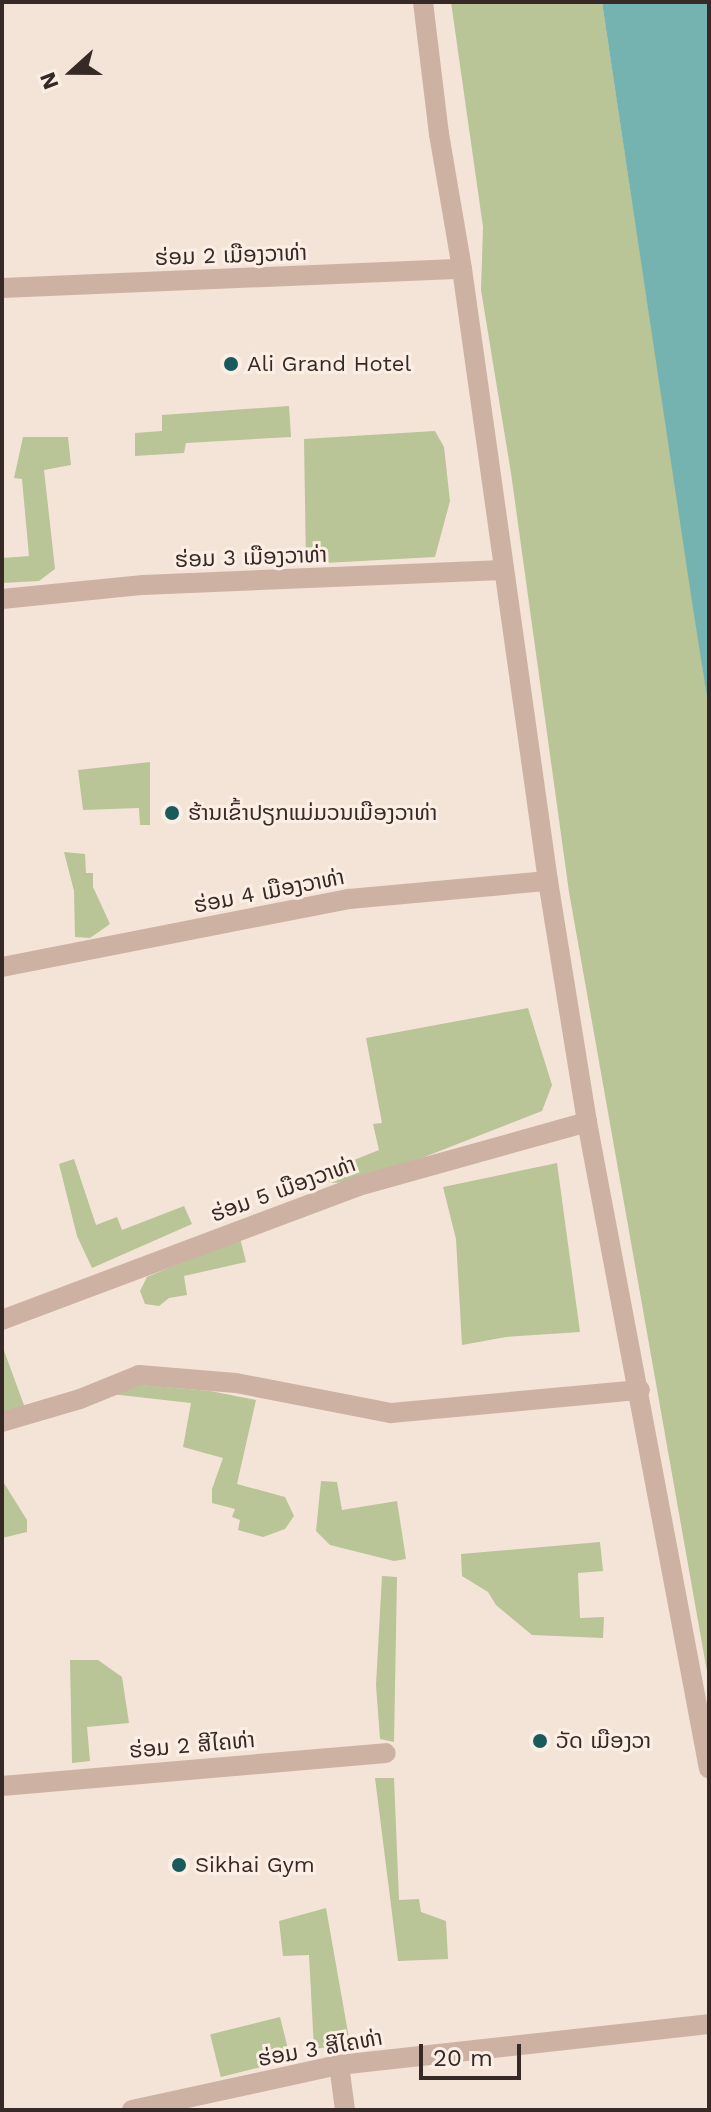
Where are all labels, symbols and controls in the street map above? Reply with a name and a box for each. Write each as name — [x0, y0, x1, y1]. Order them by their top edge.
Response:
north arrow — [32, 32, 112, 112]
text: N — [35, 69, 64, 93]
street label: ຮ່ອມ 2 ເມືອງວາທ່າ — [154, 239, 308, 271]
place label: Ali Grand Hotel — [247, 351, 411, 377]
marker: Ali Grand Hotel — [222, 355, 240, 373]
street label: ຮ່ອມ 3 ເມືອງວາທ່າ — [174, 541, 328, 573]
place label: ຮ້ານເຂົ້າປຽກແມ່ມວນເມືອງວາທ່າ — [188, 800, 437, 826]
marker: ຮ້ານເຂົ້າປຽກແມ່ມວນເມືອງວາທ່າ — [163, 804, 181, 822]
street label: ຮ່ອມ 4 ເມືອງວາທ່າ — [191, 863, 347, 919]
street label: ຮ່ອມ 5 ເມືອງວາທ່າ — [207, 1151, 359, 1227]
street label: ຮ່ອມ 2 ສີໄຄທ່າ — [128, 1726, 256, 1764]
place label: ວັດ ເມືອງວາ — [556, 1728, 651, 1754]
marker: ວັດ ເມືອງວາ — [531, 1732, 549, 1750]
place label: Sikhai Gym — [195, 1852, 315, 1878]
marker: Sikhai Gym — [170, 1856, 188, 1874]
street label: ຮ່ອມ 3 ສີໄຄທ່າ — [256, 2024, 384, 2072]
scale bar — [423, 2028, 525, 2078]
text: 20 m — [433, 2044, 493, 2072]

